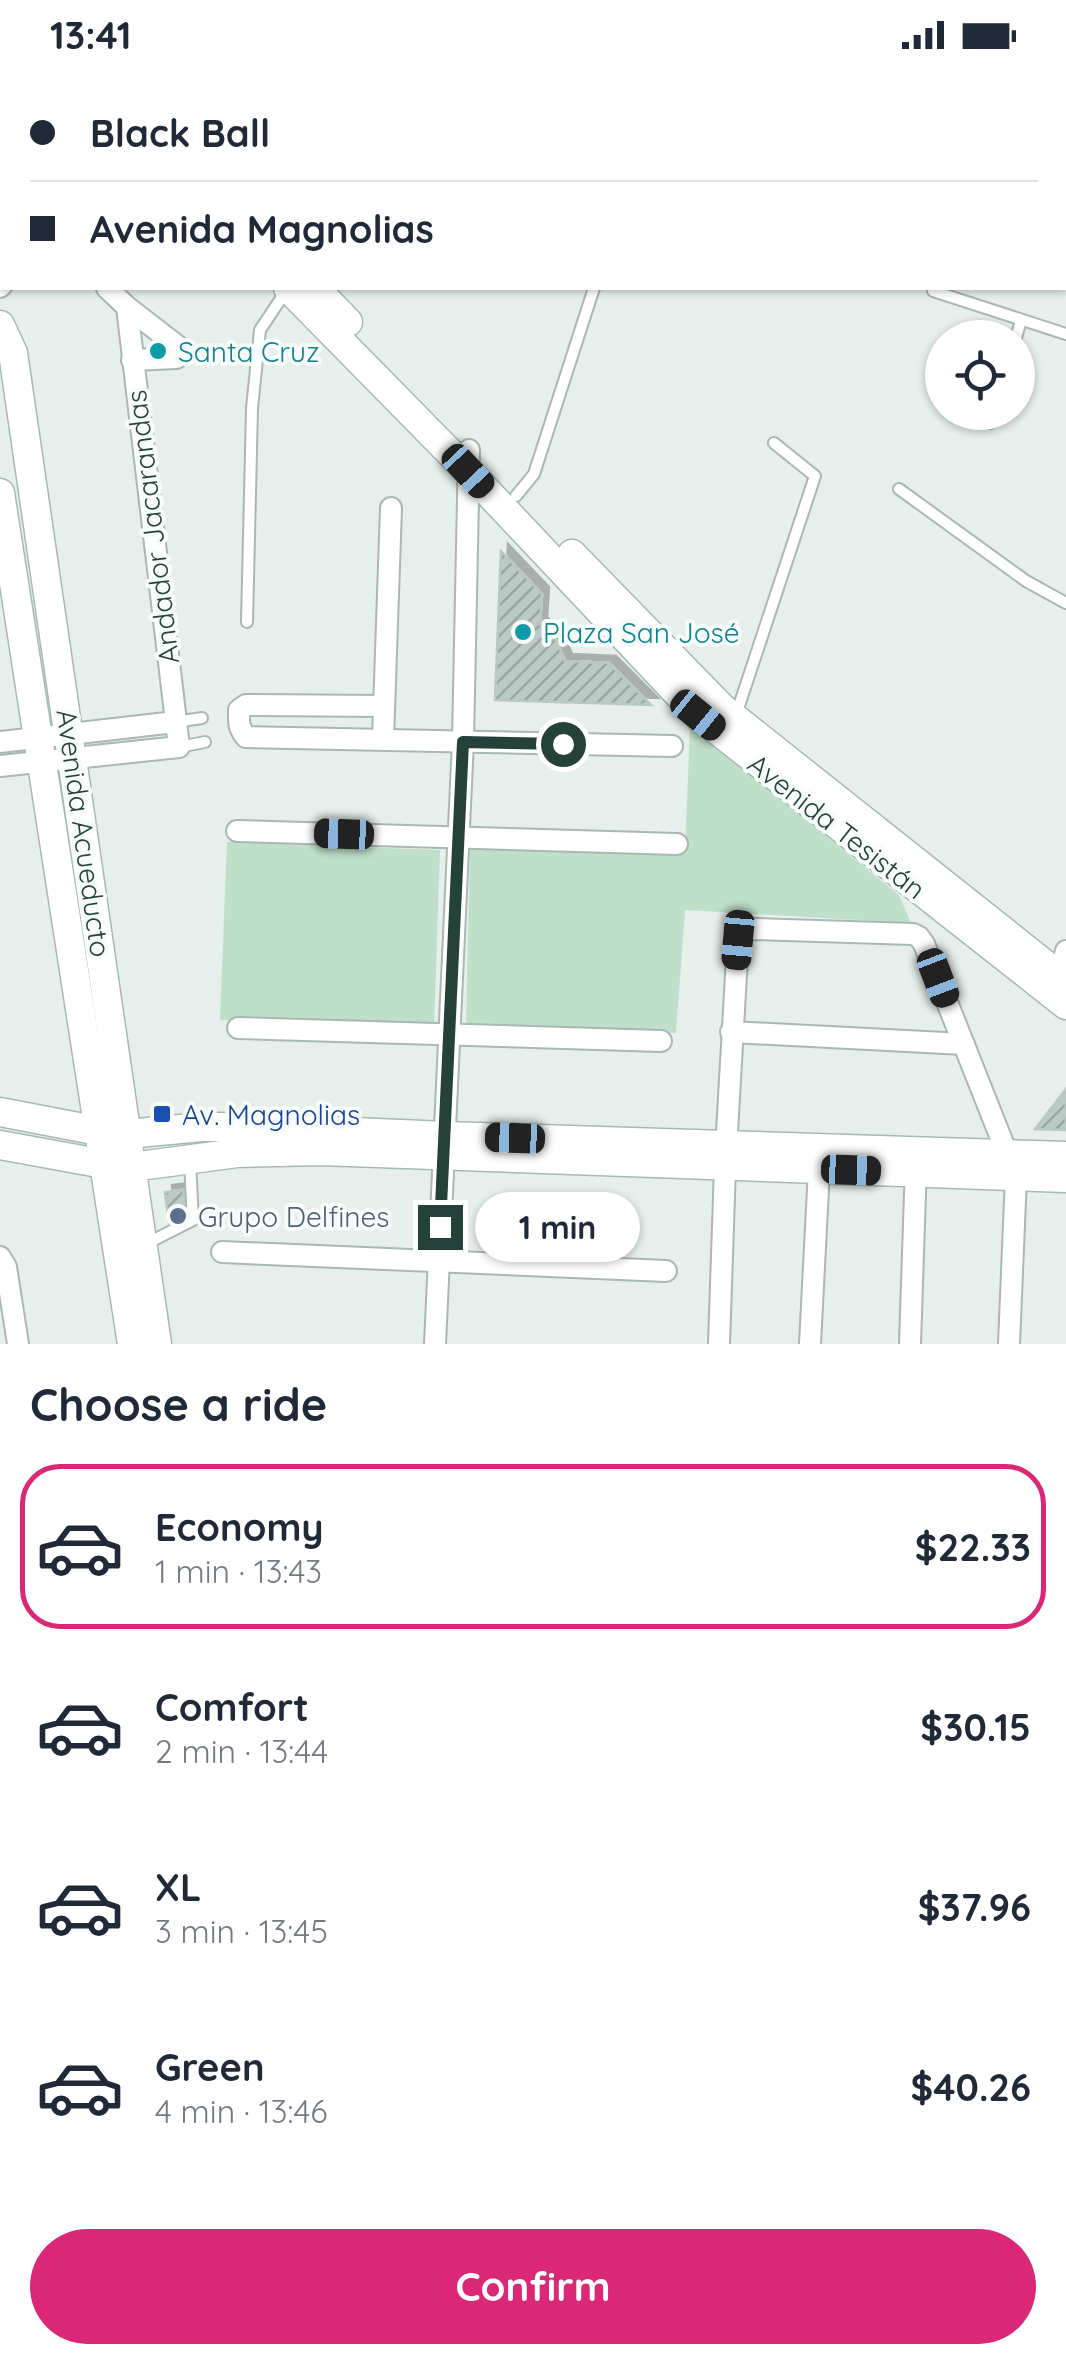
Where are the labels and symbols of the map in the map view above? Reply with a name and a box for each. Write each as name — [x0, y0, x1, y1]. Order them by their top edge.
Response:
place label: Santa Cruz — [178, 334, 319, 369]
marker: Santa Cruz — [147, 340, 169, 362]
street label: Andador Jacarandas — [118, 388, 186, 666]
car — [437, 439, 499, 503]
place label: Plaza San José — [543, 615, 740, 650]
marker: Plaza San José — [512, 621, 534, 643]
car — [665, 684, 731, 746]
street label: Avenida Acueducto — [49, 707, 119, 959]
route start — [541, 722, 586, 767]
street label: Avenida Tesistán — [741, 746, 933, 906]
car — [313, 818, 375, 850]
car — [720, 909, 756, 971]
car — [913, 945, 963, 1011]
place label: Av. Magnolias — [182, 1097, 360, 1132]
marker: Av. Magnolias — [151, 1103, 173, 1125]
car — [484, 1122, 546, 1154]
car — [820, 1154, 882, 1186]
callout: 1 min — [475, 1192, 640, 1262]
place label: Grupo Delfines — [198, 1199, 390, 1234]
marker: Grupo Delfines — [167, 1205, 189, 1227]
route end — [418, 1205, 463, 1250]

